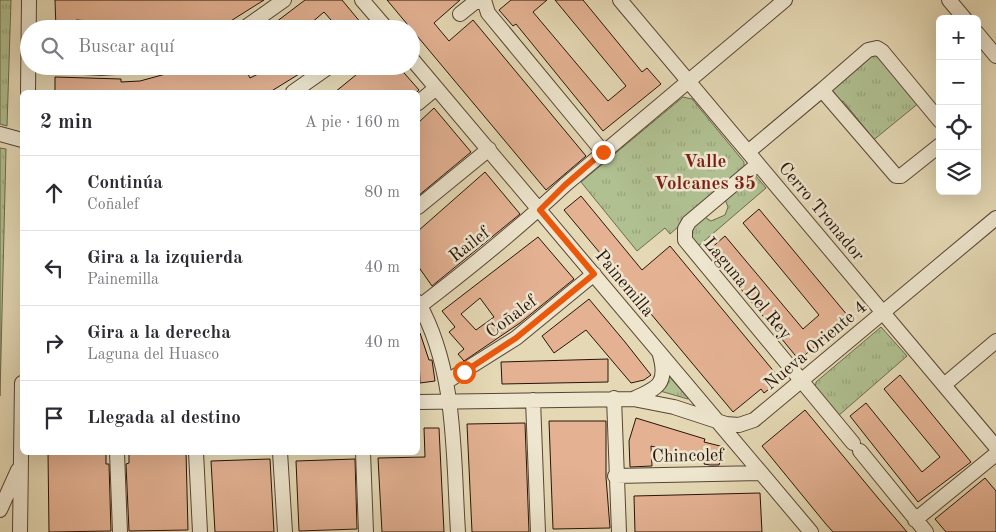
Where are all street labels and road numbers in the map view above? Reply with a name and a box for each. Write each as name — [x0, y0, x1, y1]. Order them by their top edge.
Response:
street label: Cerro Tronador — [775, 159, 868, 265]
street label: Railef — [446, 223, 494, 266]
street label: Laguna Del Rey — [700, 234, 795, 343]
street label: Painemilla — [591, 247, 657, 321]
street label: Coñalef — [483, 291, 541, 342]
street label: Nueva Oriente 4 — [761, 298, 870, 394]
street label: Chincolef — [652, 446, 725, 466]

